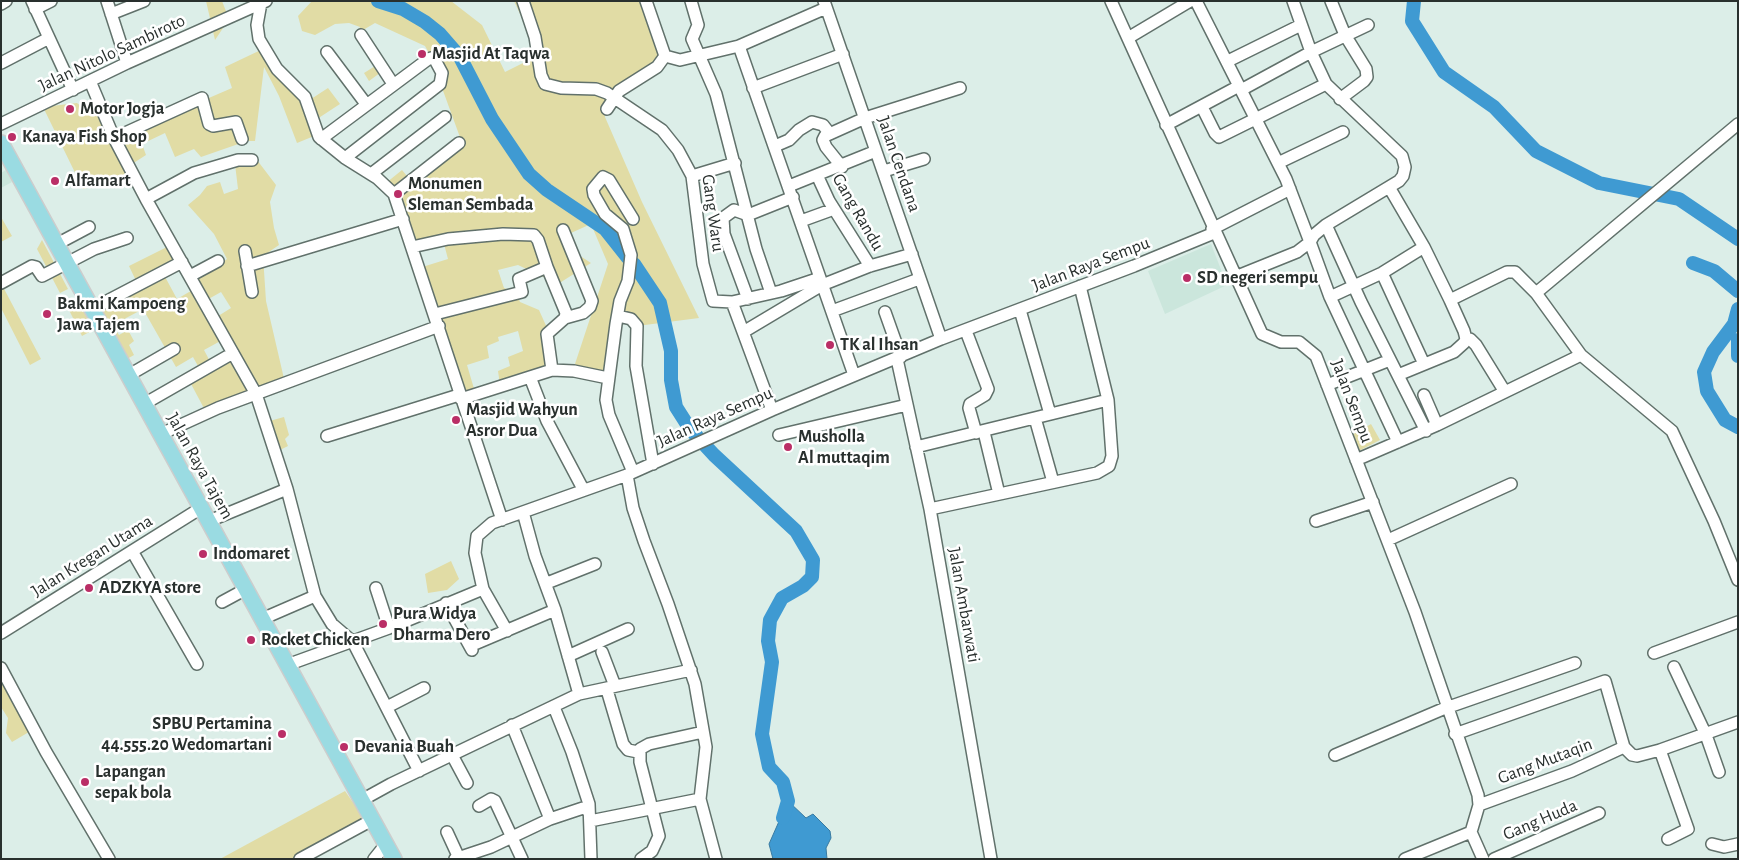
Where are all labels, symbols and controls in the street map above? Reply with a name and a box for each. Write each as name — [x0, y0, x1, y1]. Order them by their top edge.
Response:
street label: Jalan Nitolo Sambiroto — [35, 10, 189, 96]
place label: Masjid At Taqwa — [432, 43, 550, 65]
marker: Masjid At Taqwa — [416, 48, 428, 60]
place label: Motor Jogja — [80, 98, 164, 120]
marker: Motor Jogja — [64, 103, 76, 115]
street label: Jalan Cendana — [873, 113, 925, 215]
place label: Kanaya Fish Shop — [22, 126, 147, 148]
marker: Kanaya Fish Shop — [6, 131, 18, 143]
place label: Alfamart — [65, 170, 131, 192]
street label: Gang Randu — [827, 170, 889, 254]
place label: Monumen Sleman Sembada — [408, 173, 533, 215]
street label: Gang Waru — [697, 173, 729, 253]
marker: Alfamart — [49, 175, 61, 187]
marker: Monumen Sleman Sembada — [392, 188, 404, 200]
street label: Jalan Raya Sempu — [1029, 232, 1153, 296]
place label: SD negeri sempu — [1197, 267, 1318, 289]
marker: SD negeri sempu — [1181, 272, 1193, 284]
place label: Bakmi Kampoeng Jawa Tajem — [57, 293, 186, 336]
marker: Bakmi Kampoeng Jawa Tajem — [41, 308, 53, 320]
place label: TK al Ihsan — [840, 334, 919, 356]
marker: TK al Ihsan — [824, 339, 836, 351]
street label: Jalan Sempu — [1326, 356, 1378, 446]
street label: Jalan Raya Sempu — [654, 382, 776, 452]
place label: Masjid Wahyun Asror Dua — [466, 399, 578, 442]
street label: Jalan Raya Tajem — [162, 409, 238, 523]
marker: Masjid Wahyun Asror Dua — [450, 414, 462, 426]
place label: Musholla Al muttaqim — [798, 426, 890, 468]
marker: Musholla Al muttaqim — [782, 441, 794, 453]
street label: Jalan Kregan Utama — [27, 510, 157, 602]
place label: Indomaret — [213, 543, 290, 565]
street label: Jalan Ambarwati — [943, 546, 985, 664]
marker: Indomaret — [197, 548, 209, 560]
place label: ADZKYA store — [99, 577, 201, 599]
marker: ADZKYA store — [83, 582, 95, 594]
place label: Pura Widya Dharma Dero — [393, 603, 490, 646]
marker: Pura Widya Dharma Dero — [377, 618, 389, 630]
place label: Rocket Chicken — [261, 629, 370, 651]
marker: Rocket Chicken — [245, 634, 257, 646]
place label: SPBU Pertamina 44.555.20 Wedomartani — [101, 713, 272, 756]
marker: SPBU Pertamina 44.555.20 Wedomartani — [276, 728, 288, 740]
street label: Gang Mutaqin — [1495, 733, 1595, 789]
place label: Devania Buah — [354, 736, 454, 758]
marker: Devania Buah — [338, 741, 350, 753]
place label: Lapangan sepak bola — [95, 761, 172, 804]
marker: Lapangan sepak bola — [79, 776, 91, 788]
street label: Gang Huda — [1500, 795, 1580, 845]

